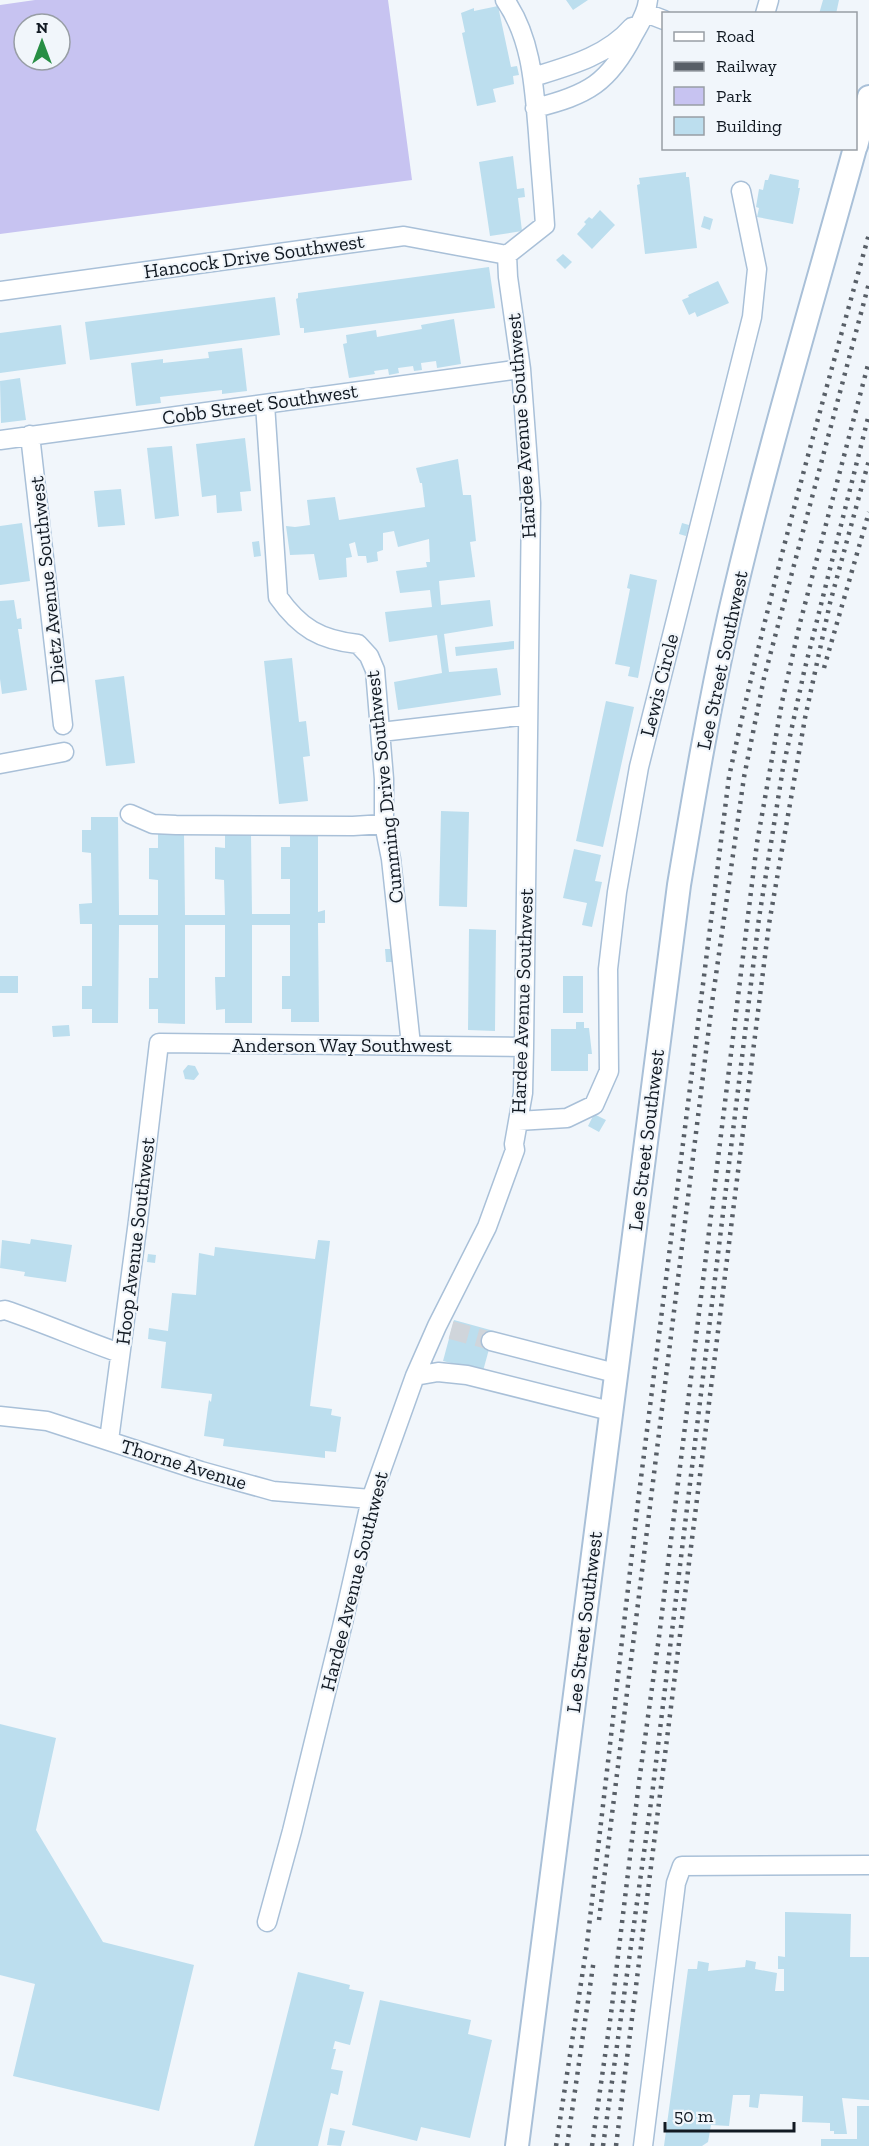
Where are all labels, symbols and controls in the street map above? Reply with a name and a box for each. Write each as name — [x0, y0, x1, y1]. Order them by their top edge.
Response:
north arrow — [12, 12, 72, 72]
legend — [662, 12, 857, 150]
text: N — [36, 18, 48, 37]
text: Road — [716, 25, 755, 47]
text: Railway — [716, 55, 778, 77]
text: Park — [716, 85, 752, 107]
text: Building — [716, 115, 782, 137]
street label: Hancock Drive Southwest — [142, 229, 366, 283]
street label: Hardee Avenue Southwest — [501, 312, 541, 539]
street label: Cobb Street Southwest — [161, 378, 360, 430]
street label: Dietz Avenue Southwest — [24, 474, 70, 685]
street label: Lee Street Southwest — [691, 568, 753, 752]
street label: Lewis Circle — [635, 631, 683, 739]
street label: Cumming Drive Southwest — [360, 669, 408, 905]
street label: Hardee Avenue Southwest — [506, 887, 538, 1114]
street label: Anderson Way Southwest — [232, 1033, 453, 1057]
street label: Lee Street Southwest — [623, 1047, 669, 1232]
street label: Hoop Avenue Southwest — [110, 1135, 160, 1346]
street label: Thorne Avenue — [118, 1433, 250, 1495]
street label: Hardee Avenue Southwest — [315, 1468, 393, 1693]
street label: Lee Street Southwest — [561, 1529, 607, 1714]
scale bar — [665, 2095, 794, 2133]
text: 50 m — [674, 2105, 714, 2127]

